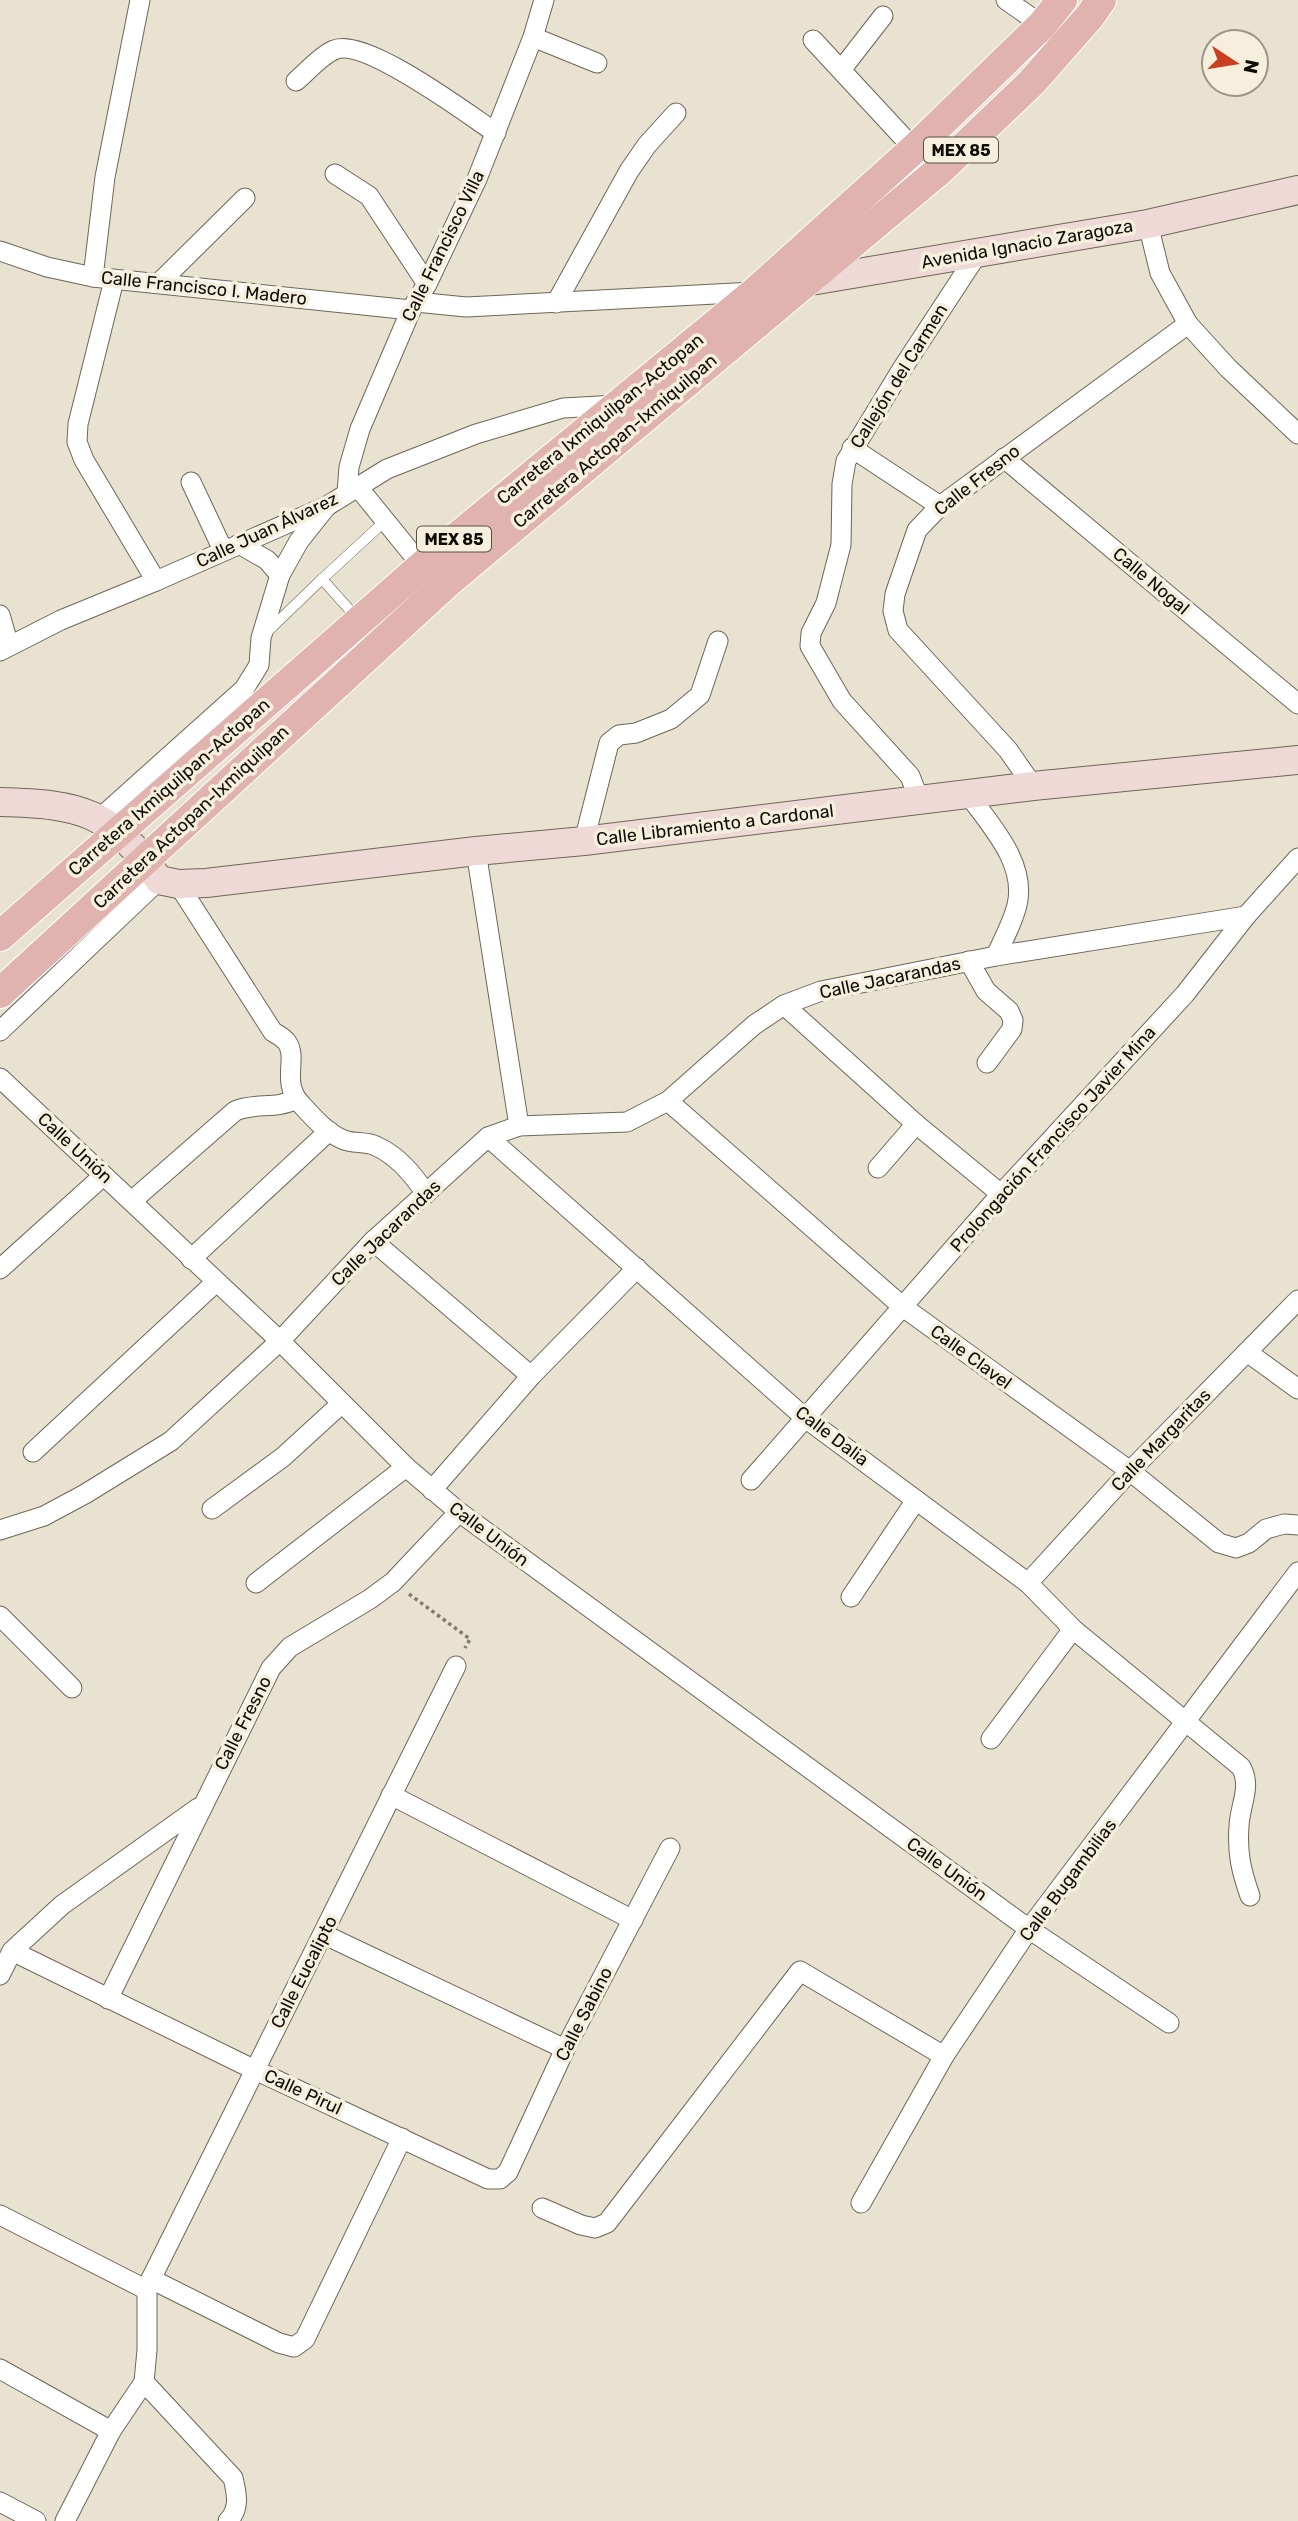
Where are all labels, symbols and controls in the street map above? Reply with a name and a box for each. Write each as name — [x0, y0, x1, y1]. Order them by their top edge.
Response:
north arrow — [1200, 28, 1270, 98]
text: N — [1238, 57, 1264, 76]
road number: MEX 85 — [924, 138, 998, 162]
street label: Calle Francisco Villa — [397, 167, 489, 325]
street label: Avenida Ignacio Zaragoza — [919, 215, 1135, 273]
street label: Calle Francisco I. Madero — [100, 266, 308, 310]
street label: Callejón del Carmen — [846, 300, 952, 452]
street label: Carretera Ixmiquilpan-Actopan — [492, 329, 708, 509]
street label: Carretera Actopan-Ixmiquilpan — [509, 349, 721, 533]
street label: Calle Fresno — [930, 440, 1024, 520]
street label: Calle Juan Álvarez — [193, 487, 341, 573]
road number: MEX 85 — [417, 526, 491, 552]
street label: Calle Nogal — [1108, 543, 1194, 619]
street label: Carretera Ixmiquilpan-Actopan — [64, 694, 274, 880]
street label: Carretera Actopan-Ixmiquilpan — [89, 721, 293, 913]
street label: Calle Libramiento a Cardonal — [595, 800, 835, 850]
street label: Calle Jacarandas — [817, 952, 963, 1004]
street label: Prolongación Francisco Javier Mina — [946, 1021, 1160, 1257]
street label: Calle Unión — [33, 1108, 117, 1188]
street label: Calle Jacarandas — [327, 1175, 445, 1291]
street label: Calle Clavel — [926, 1320, 1016, 1394]
street label: Calle Margaritas — [1107, 1384, 1215, 1496]
street label: Calle Dalia — [791, 1401, 873, 1471]
street label: Calle Unión — [445, 1497, 533, 1571]
street label: Calle Fresno — [210, 1672, 276, 1774]
street label: Calle Bugambilias — [1015, 1814, 1121, 1946]
street label: Calle Unión — [902, 1832, 992, 1906]
street label: Calle Eucalipto — [266, 1912, 342, 2032]
street label: Calle Sabino — [551, 1963, 617, 2065]
street label: Calle Pirul — [261, 2064, 345, 2120]

